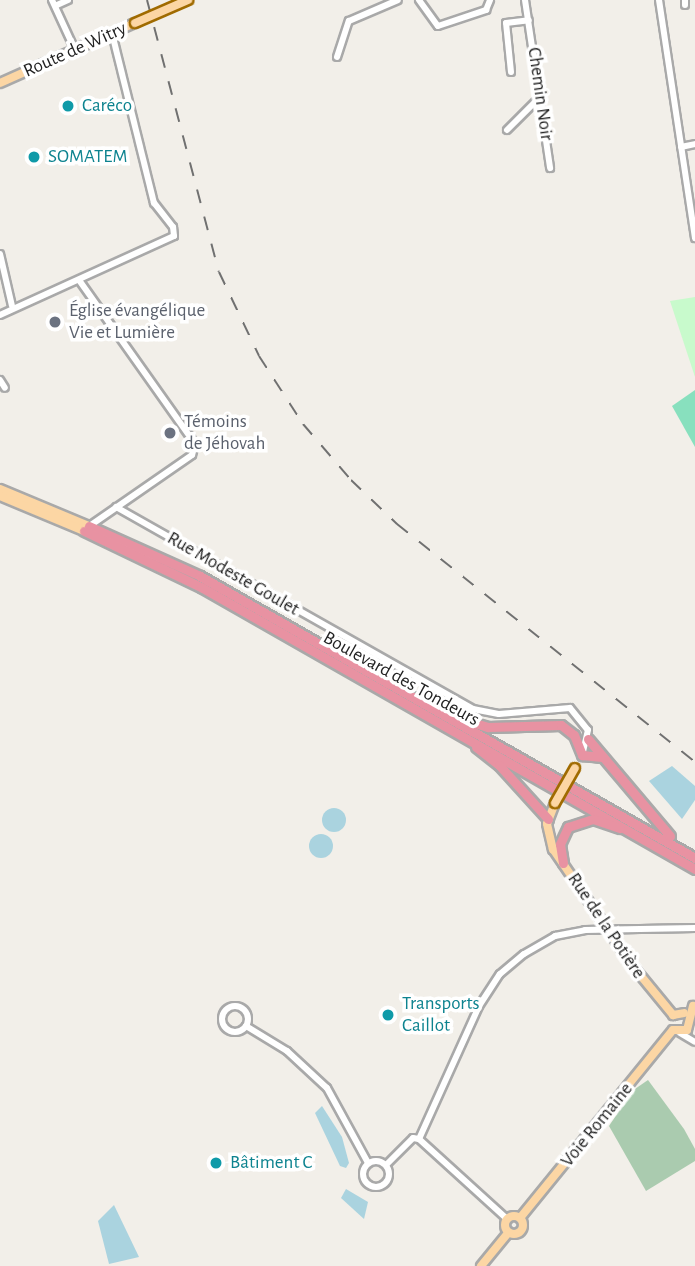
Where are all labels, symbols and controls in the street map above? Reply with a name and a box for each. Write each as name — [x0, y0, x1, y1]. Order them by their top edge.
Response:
street label: Route de Witry — [20, 17, 130, 83]
street label: Chemin Noir — [522, 46, 558, 142]
place label: Caréco — [82, 95, 132, 117]
marker: Caréco — [60, 98, 76, 114]
place label: SOMATEM — [48, 146, 127, 168]
marker: SOMATEM — [26, 149, 42, 165]
place label: Église évangélique Vie et Lumière — [69, 300, 205, 344]
marker: Église évangélique Vie et Lumière — [47, 314, 63, 330]
place label: Témoins de Jéhovah — [184, 411, 265, 455]
marker: Témoins de Jéhovah — [162, 425, 178, 441]
street label: Rue Modeste Goulet — [163, 527, 303, 621]
street label: Boulevard des Tondeurs — [319, 627, 483, 731]
street label: Rue de la Potière — [562, 869, 650, 983]
place label: Transports Caillot — [402, 993, 480, 1037]
marker: Transports Caillot — [380, 1007, 396, 1023]
street label: Voie Romaine — [556, 1078, 638, 1172]
place label: Bâtiment C — [230, 1152, 312, 1174]
marker: Bâtiment C — [208, 1155, 224, 1171]

